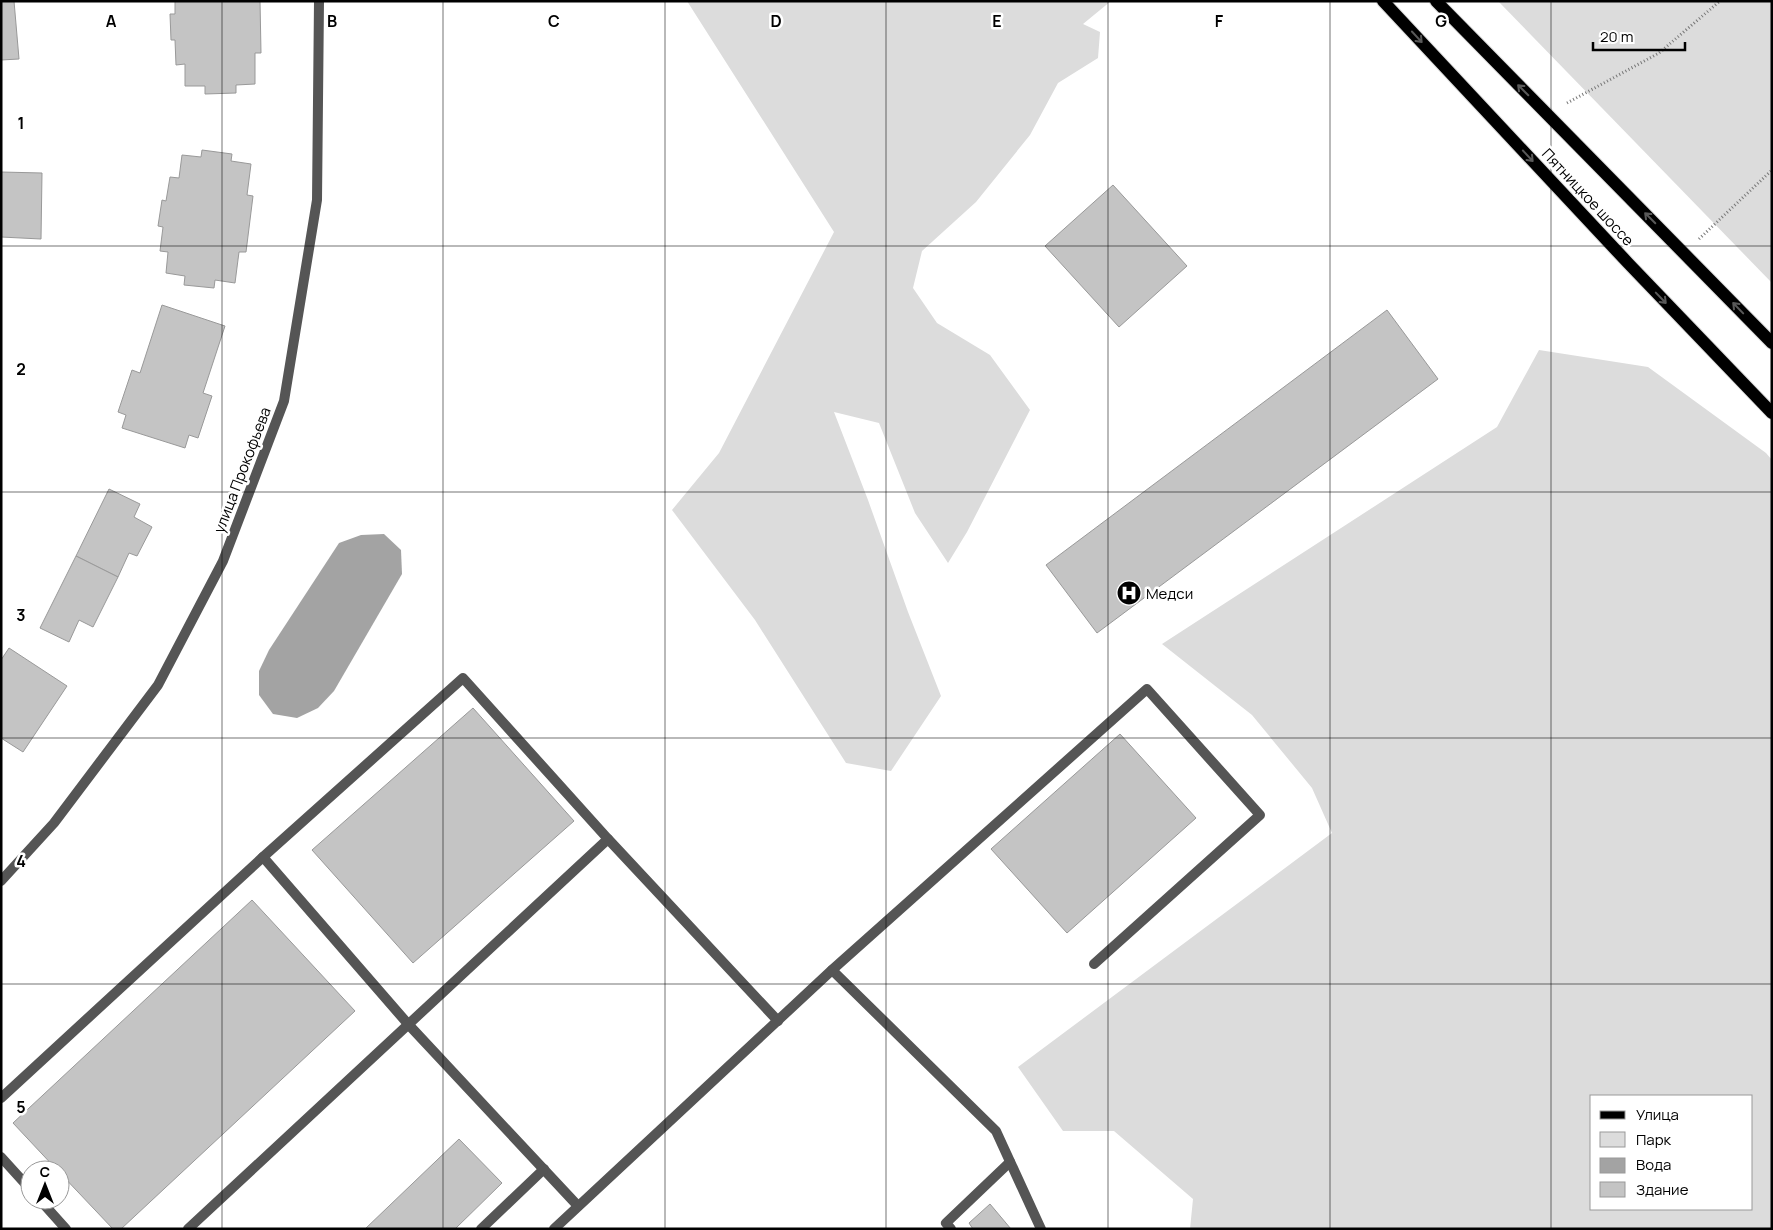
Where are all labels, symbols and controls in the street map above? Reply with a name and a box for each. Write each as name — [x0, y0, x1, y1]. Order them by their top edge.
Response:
text: A — [106, 10, 117, 32]
text: B — [327, 10, 337, 32]
text: C — [548, 10, 560, 32]
text: D — [770, 10, 782, 32]
text: E — [992, 10, 1002, 32]
text: F — [1215, 10, 1224, 32]
text: G — [1435, 10, 1447, 32]
scale bar — [1593, 20, 1686, 52]
text: 20 m — [1600, 26, 1633, 47]
one-way arrow — [1411, 31, 1423, 43]
one-way arrow — [1517, 84, 1530, 96]
text: 1 — [17, 112, 25, 134]
street label: Пятницкое шоссе — [1537, 144, 1639, 250]
one-way arrow — [1522, 149, 1534, 162]
one-way arrow — [1644, 212, 1656, 224]
one-way arrow — [1655, 292, 1667, 305]
one-way arrow — [1732, 301, 1744, 314]
text: 2 — [16, 358, 26, 380]
street label: улица Прокофьева — [208, 404, 276, 536]
hospital icon: Медси — [1116, 580, 1142, 606]
place label: Медси — [1146, 583, 1193, 604]
text: 3 — [16, 604, 26, 626]
text: 4 — [16, 850, 26, 872]
legend — [1590, 1095, 1753, 1210]
text: 5 — [16, 1096, 26, 1118]
text: Улица — [1636, 1104, 1679, 1125]
text: Парк — [1636, 1129, 1672, 1150]
text: Вода — [1636, 1154, 1671, 1175]
north arrow — [20, 1160, 70, 1210]
text: С — [40, 1162, 50, 1181]
text: Здание — [1636, 1179, 1689, 1200]

